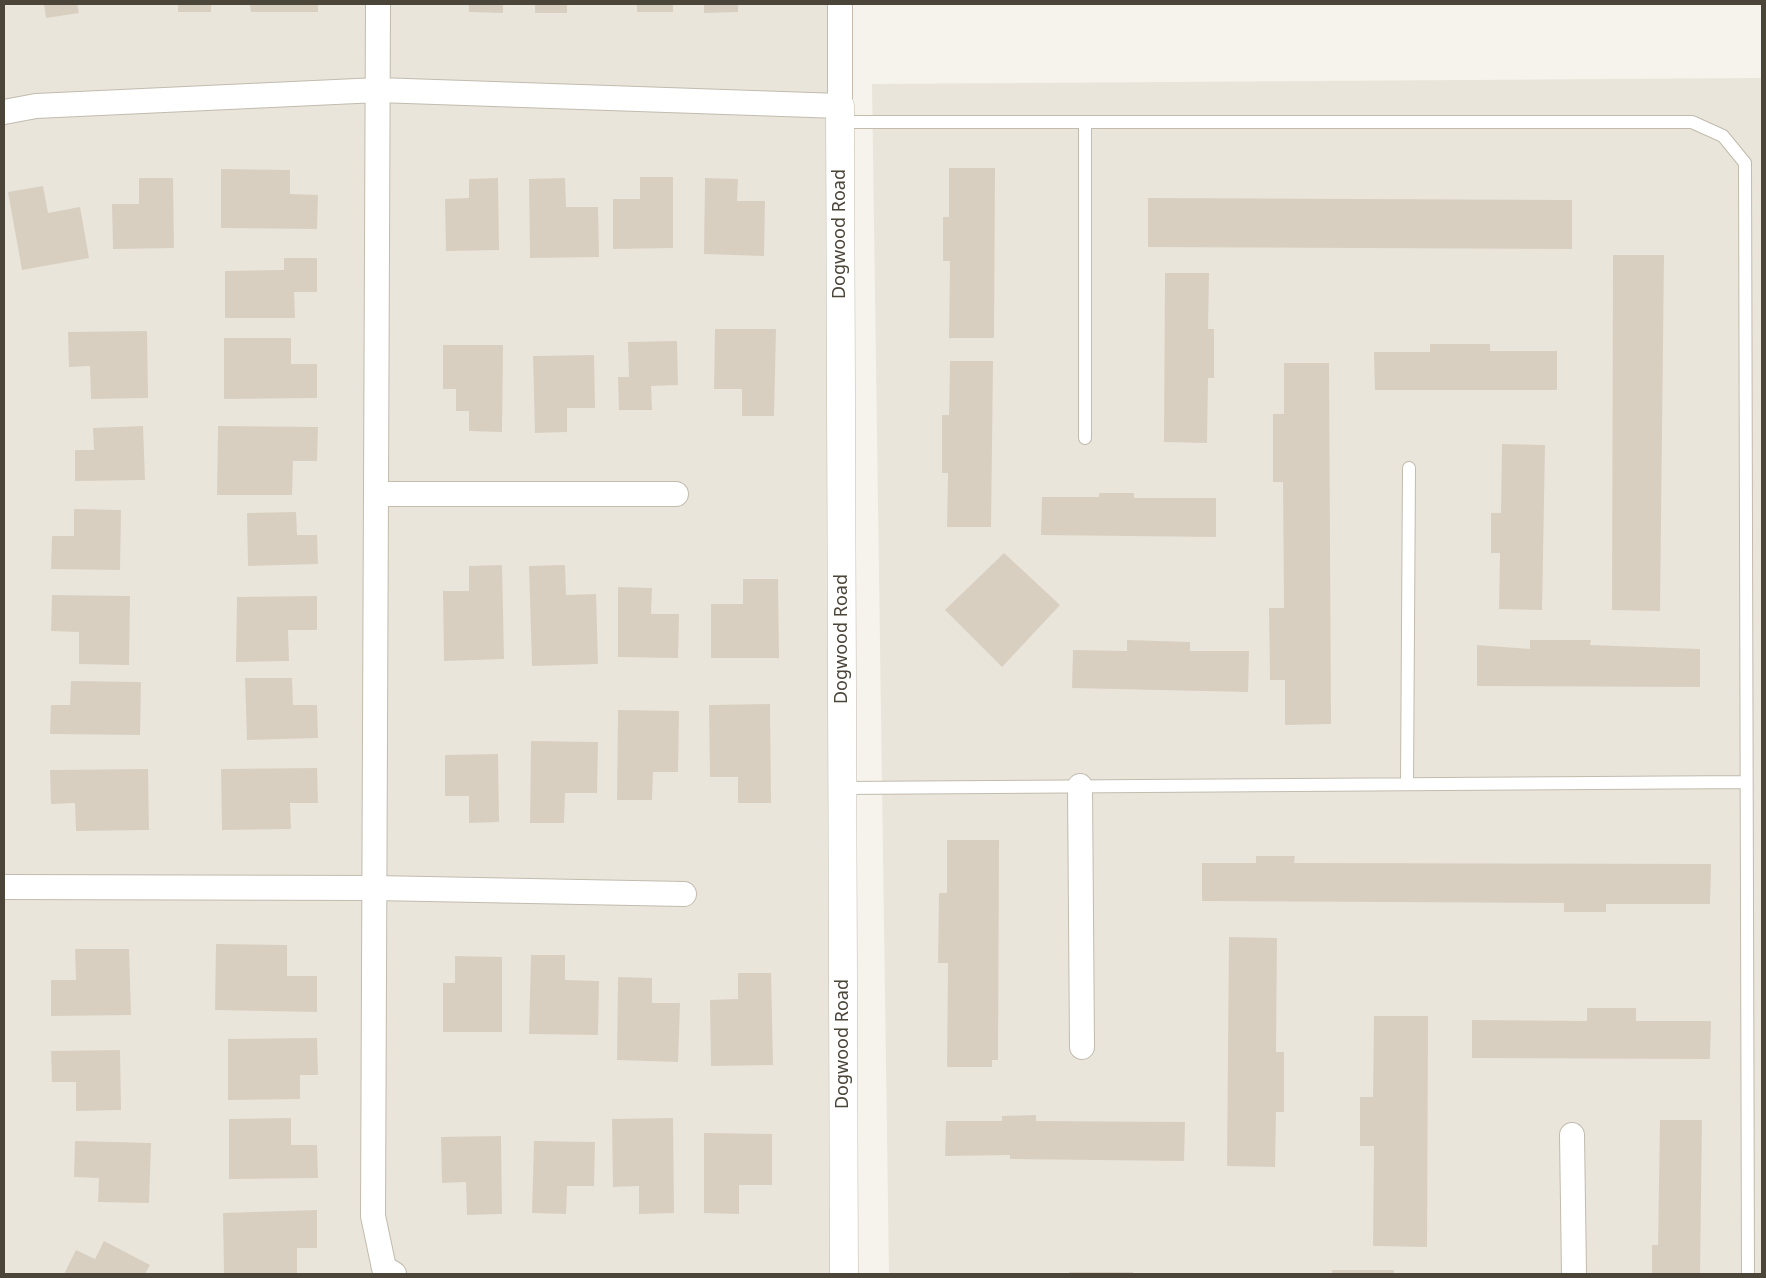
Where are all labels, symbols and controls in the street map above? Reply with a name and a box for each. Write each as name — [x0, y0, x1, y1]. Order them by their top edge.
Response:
street label: Dogwood Road — [829, 169, 851, 299]
street label: Dogwood Road — [831, 574, 853, 704]
street label: Dogwood Road — [832, 979, 854, 1109]

